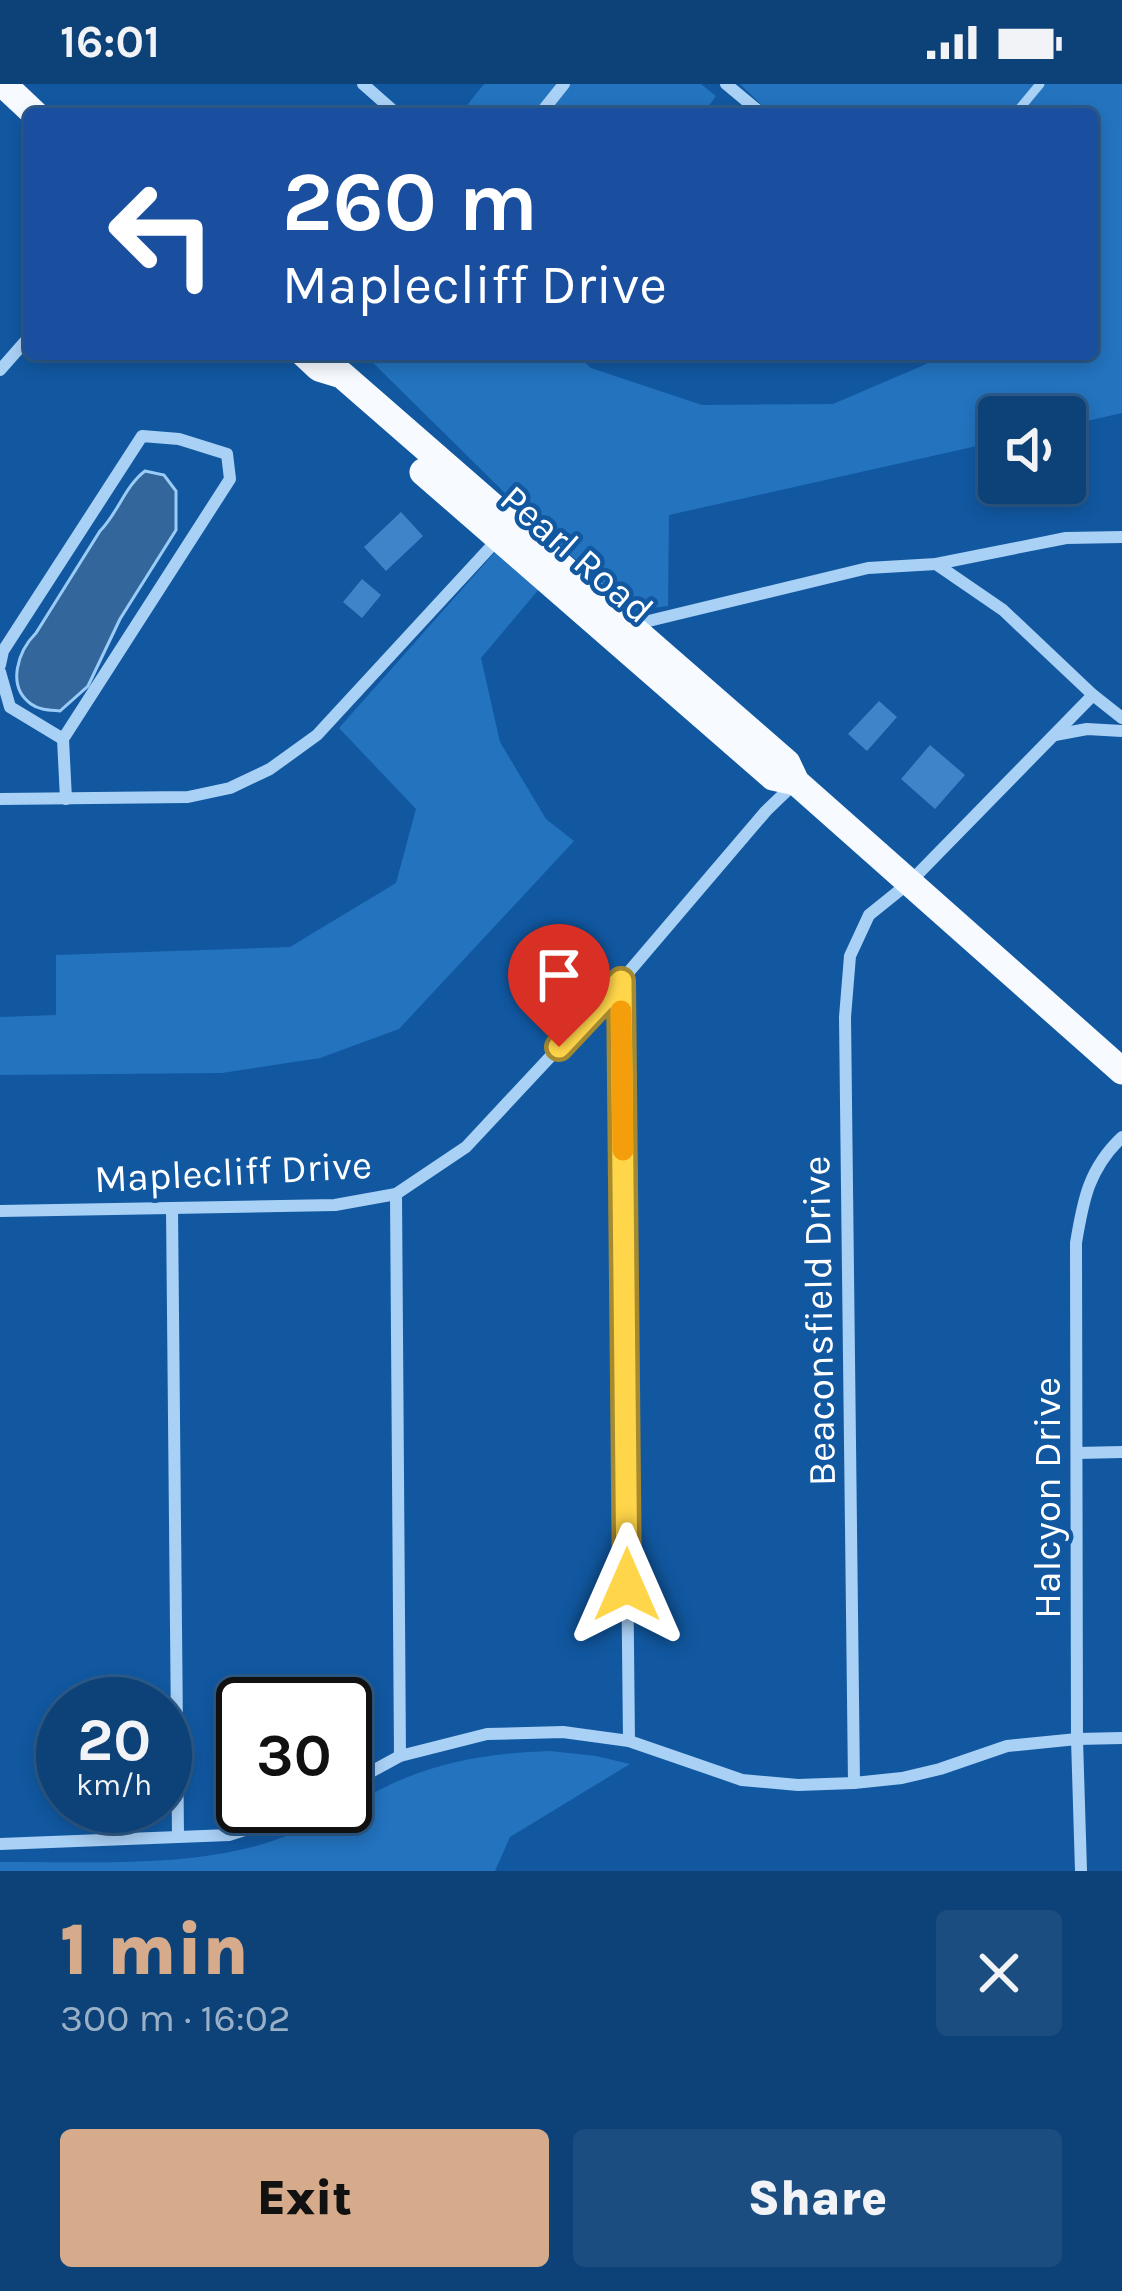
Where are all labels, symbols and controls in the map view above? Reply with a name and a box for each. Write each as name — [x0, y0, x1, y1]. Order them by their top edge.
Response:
text: 16:01 — [60, 16, 160, 68]
text: 260 m — [282, 153, 538, 251]
icon: left — [84, 156, 240, 312]
text: Maplecliff Drive — [282, 253, 667, 317]
map controls — [978, 396, 1086, 504]
button: sound — [978, 396, 1086, 504]
street label: Pearl Road — [491, 475, 663, 633]
pin — [508, 924, 610, 1047]
icon: arrive — [526, 942, 592, 1008]
street label: Maplecliff Drive — [93, 1142, 373, 1202]
street label: Beaconsfield Drive — [793, 1155, 845, 1487]
street label: Halcyon Drive — [1024, 1377, 1070, 1619]
position arrow — [564, 1522, 690, 1648]
speed limit sign: 30 — [216, 1677, 372, 1833]
text: 20 — [77, 1705, 151, 1775]
text: km/h — [76, 1767, 152, 1803]
text: 1 min — [60, 1908, 249, 1992]
button: close — [936, 1910, 1062, 2036]
text: 300 m · 16:02 — [60, 1995, 291, 2041]
button: Exit — [60, 2129, 549, 2267]
button: Share — [573, 2129, 1062, 2267]

